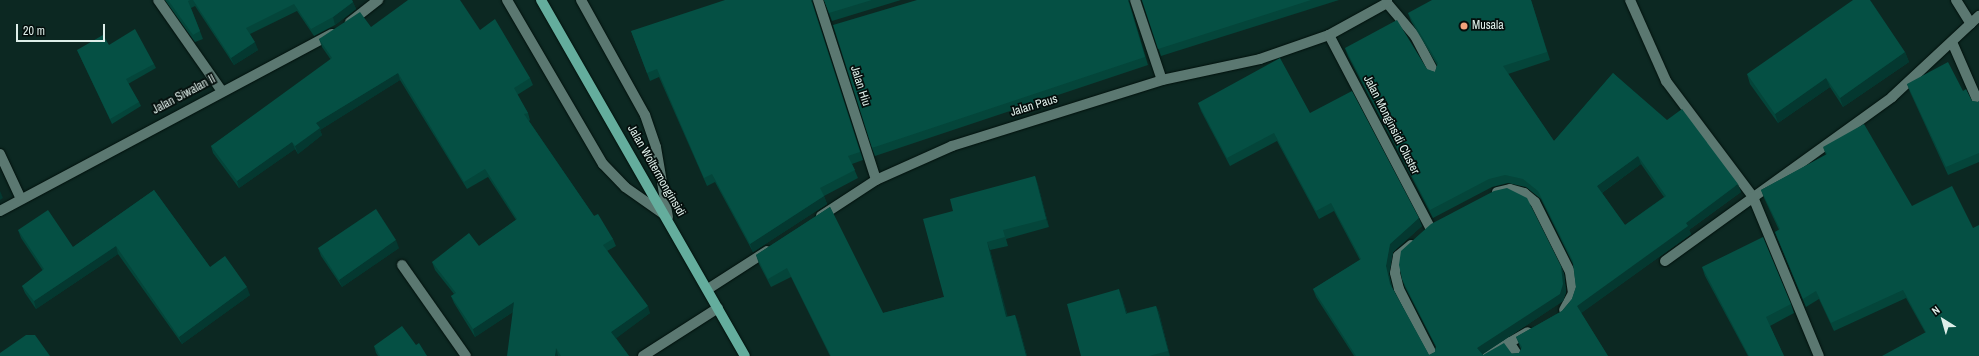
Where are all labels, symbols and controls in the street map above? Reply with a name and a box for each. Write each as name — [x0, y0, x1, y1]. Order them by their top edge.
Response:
scale bar — [18, 16, 107, 42]
place label: Musala — [1472, 19, 1504, 33]
marker: Musala — [1459, 21, 1469, 31]
text: 20 m — [23, 23, 45, 39]
street label: Jalan Hiu — [847, 64, 873, 108]
street label: Jalan Siwalan II — [150, 72, 218, 118]
street label: Jalan Monginsidi Cluster — [1360, 73, 1422, 177]
street label: Jalan Paus — [1009, 92, 1059, 120]
street label: Jalan Woltermonginsidi — [624, 123, 688, 219]
north arrow — [1923, 300, 1963, 340]
text: N — [1929, 303, 1943, 318]

